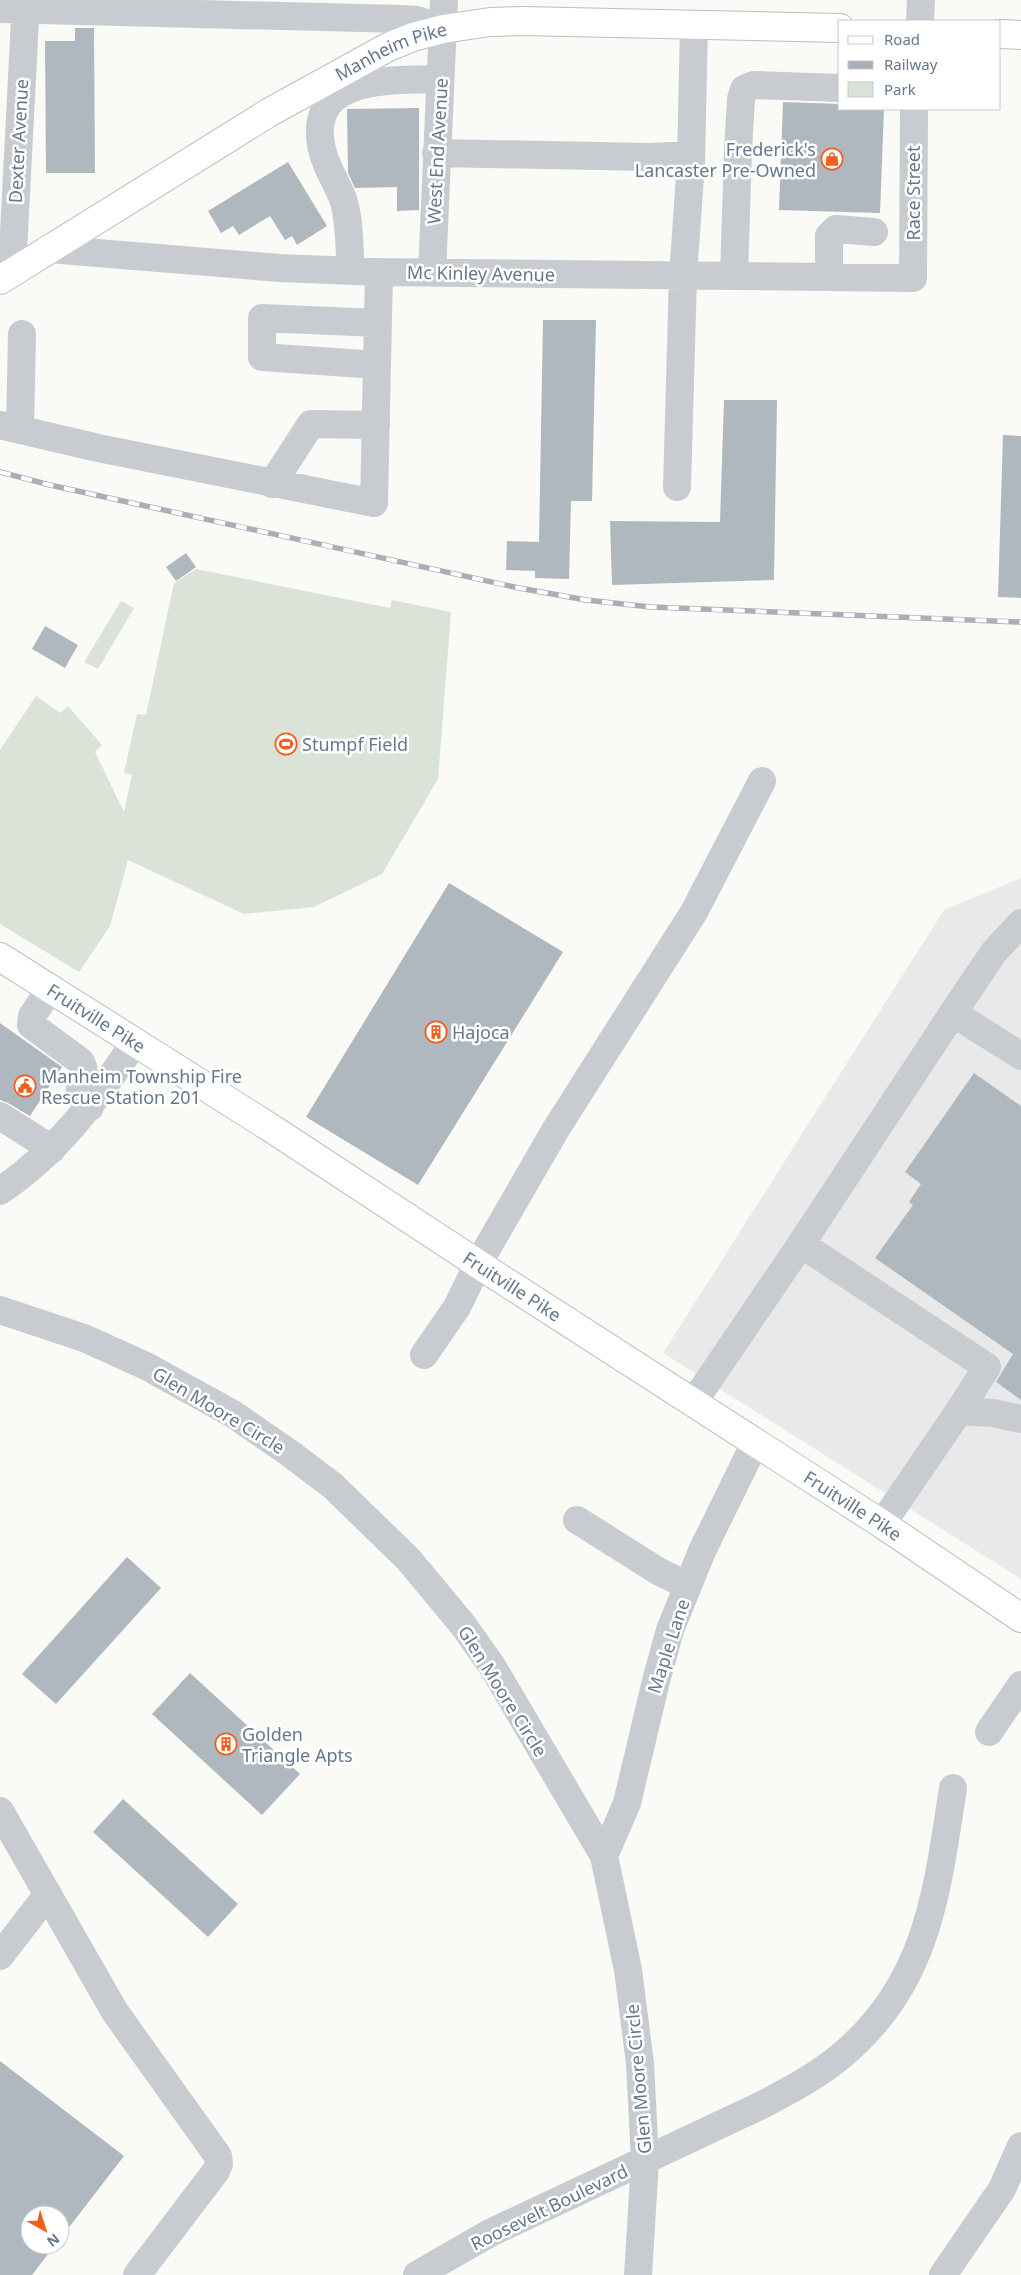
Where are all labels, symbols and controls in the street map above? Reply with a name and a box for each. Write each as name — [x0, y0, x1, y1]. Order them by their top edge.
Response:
street label: Manheim Pike — [331, 17, 449, 86]
legend — [838, 20, 1001, 110]
text: Road — [884, 29, 920, 49]
text: Railway — [884, 54, 938, 74]
street label: West End Avenue — [421, 77, 453, 225]
street label: Dexter Avenue — [3, 78, 33, 204]
text: Park — [884, 79, 916, 99]
place label: Frederick's Lancaster Pre-Owned — [635, 137, 816, 182]
street label: Race Street — [901, 145, 925, 241]
shop icon: Frederick's Lancaster Pre-Owned — [820, 147, 844, 171]
street label: Mc Kinley Avenue — [407, 260, 555, 286]
sports icon: Stumpf Field — [274, 732, 298, 756]
place label: Stumpf Field — [302, 732, 408, 756]
street label: Fruitville Pike — [42, 978, 150, 1058]
building icon: Hajoca — [424, 1020, 448, 1044]
place label: Hajoca — [452, 1020, 510, 1044]
place label: Manheim Township Fire Rescue Station 201 — [41, 1064, 242, 1109]
public building icon: Manheim Township Fire Rescue Station 201 — [13, 1074, 37, 1098]
street label: Fruitville Pike — [459, 1246, 566, 1327]
street label: Glen Moore Circle — [148, 1361, 290, 1459]
street label: Fruitville Pike — [799, 1465, 907, 1546]
street label: Maple Lane — [641, 1596, 695, 1696]
street label: Glen Moore Circle — [453, 1621, 553, 1761]
place label: Golden Triangle Apts — [242, 1722, 353, 1767]
building icon: Golden Triangle Apts — [214, 1732, 238, 1756]
street label: Glen Moore Circle — [619, 2003, 657, 2155]
street label: Roosevelt Boulevard — [466, 2159, 632, 2255]
north arrow — [20, 2205, 70, 2255]
text: N — [43, 2230, 64, 2251]

